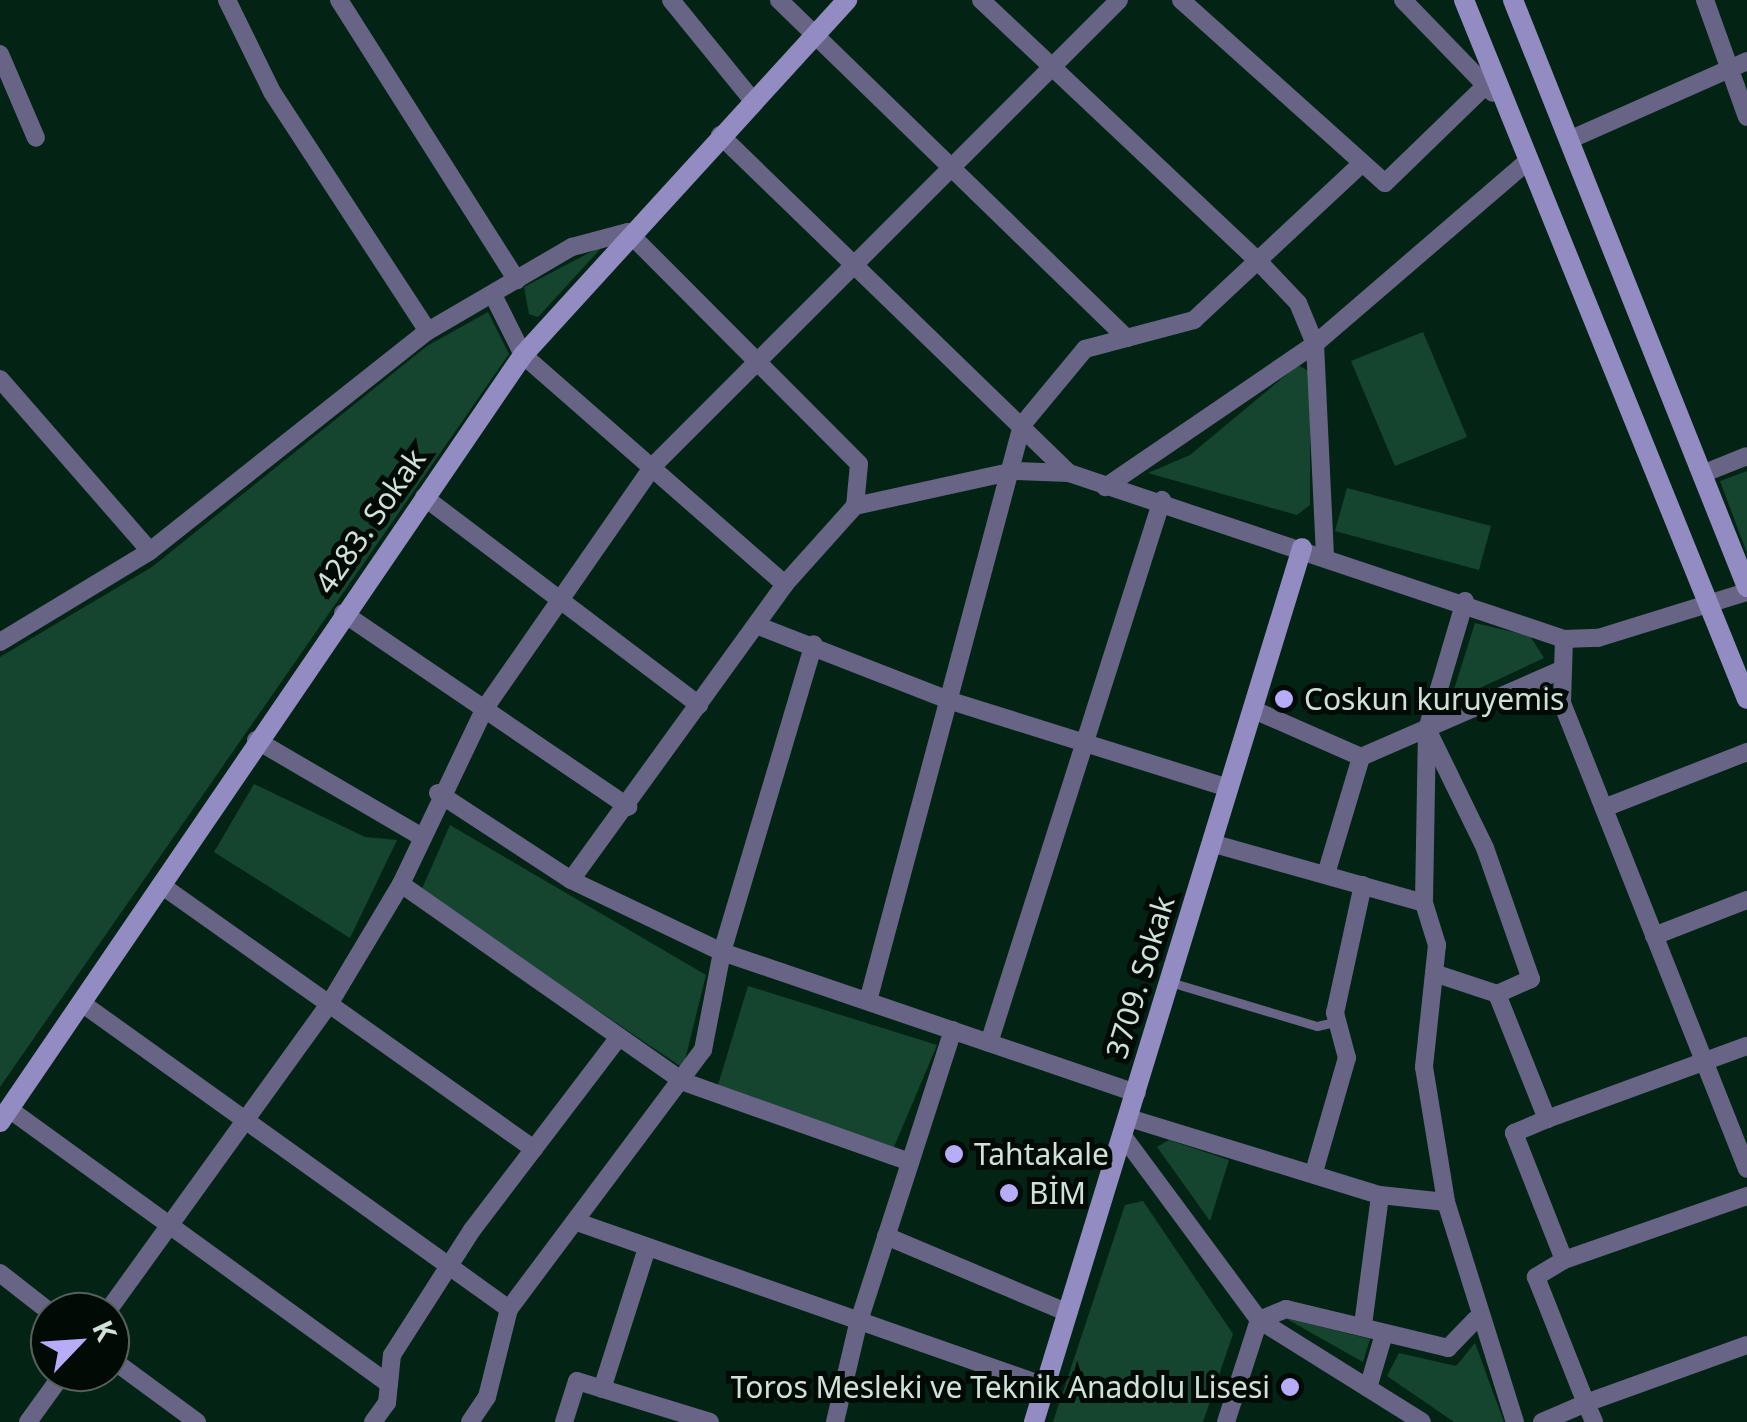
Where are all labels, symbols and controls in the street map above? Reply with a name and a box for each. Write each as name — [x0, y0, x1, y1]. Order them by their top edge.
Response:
street label: 4283. Sokak — [307, 442, 433, 600]
place label: Coskun kuruyemis — [1304, 681, 1564, 717]
marker: Coskun kuruyemis — [1273, 688, 1295, 710]
street label: 3709. Sokak — [1098, 891, 1182, 1063]
place label: Tahtakale — [974, 1136, 1109, 1172]
marker: Tahtakale — [943, 1143, 965, 1165]
place label: BİM — [1029, 1175, 1086, 1211]
marker: BİM — [998, 1182, 1020, 1204]
north arrow — [30, 1292, 130, 1392]
text: K — [84, 1314, 127, 1347]
place label: Toros Mesleki ve Teknik Anadolu Lisesi — [731, 1369, 1270, 1405]
marker: Toros Mesleki ve Teknik Anadolu Lisesi — [1279, 1376, 1301, 1398]

